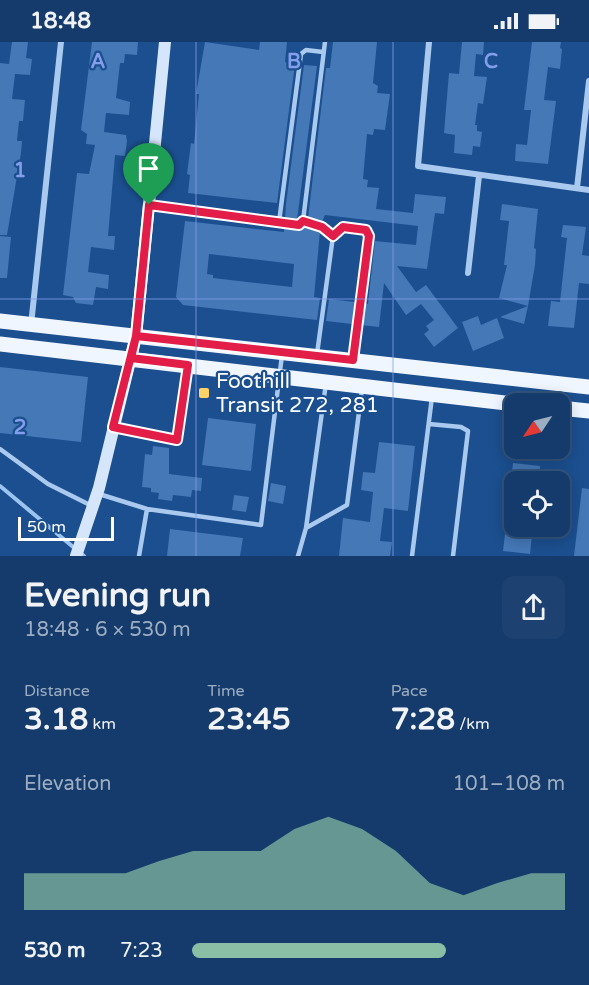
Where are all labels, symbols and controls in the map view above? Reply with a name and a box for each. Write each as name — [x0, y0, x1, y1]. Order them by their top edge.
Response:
text: 18:48 — [30, 8, 91, 34]
text: A — [91, 50, 106, 74]
text: B — [287, 50, 301, 74]
text: C — [484, 50, 498, 74]
pin — [123, 143, 174, 205]
icon: arrive — [132, 152, 165, 185]
text: 1 — [14, 159, 26, 183]
place label: Foothill Transit 272, 281 — [216, 369, 379, 418]
marker: Foothill Transit 272, 281 — [197, 386, 211, 400]
north arrow — [504, 393, 570, 459]
map controls — [504, 393, 570, 537]
text: 2 — [14, 416, 26, 440]
button: locate — [504, 471, 570, 537]
scale bar — [18, 514, 114, 541]
text: 50 m — [27, 517, 66, 537]
text: Evening run — [24, 576, 211, 615]
button: share — [502, 576, 565, 639]
text: 18:48 · 6 × 530 m — [24, 618, 191, 642]
text: Distance — [24, 681, 90, 701]
text: Time — [207, 681, 245, 701]
text: Pace — [391, 681, 428, 701]
text: 3.18 — [24, 701, 88, 738]
text: 23:45 — [207, 701, 291, 738]
text: 7:28 — [391, 701, 455, 738]
text: km — [88, 714, 116, 734]
text: /km — [455, 714, 490, 734]
text: Elevation — [24, 772, 111, 796]
text: 101–108 m — [452, 772, 565, 796]
text: 530 m — [24, 939, 85, 963]
text: 7:23 — [120, 939, 163, 963]

